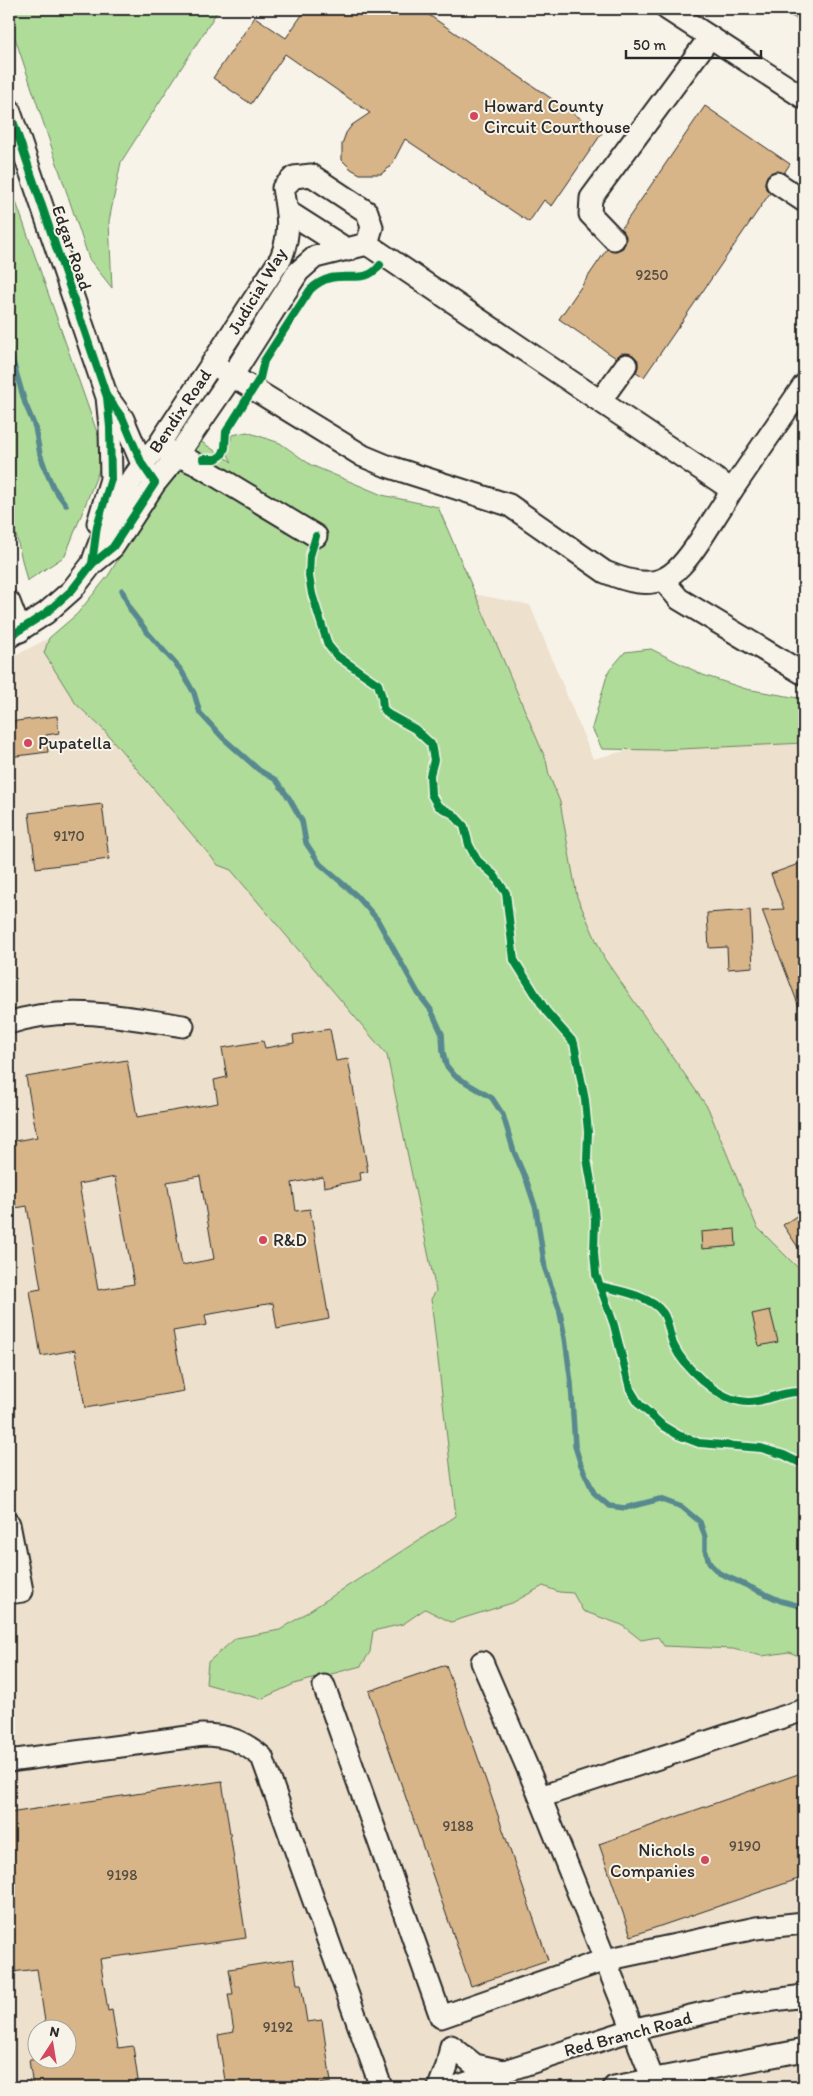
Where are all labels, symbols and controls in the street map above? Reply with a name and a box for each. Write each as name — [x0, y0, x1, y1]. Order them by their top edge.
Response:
scale bar — [626, 28, 760, 60]
text: 50 m — [633, 36, 666, 54]
place label: Howard County Circuit Courthouse — [484, 95, 630, 138]
marker: Howard County Circuit Courthouse — [468, 110, 480, 122]
street label: Edgar Road — [47, 202, 97, 294]
street label: Judicial Way — [223, 243, 292, 338]
house number: 9250 — [636, 266, 668, 284]
street label: Bendix Road — [144, 365, 216, 457]
place label: Pupatella — [38, 732, 112, 754]
marker: Pupatella — [22, 737, 34, 749]
house number: 9170 — [53, 827, 85, 845]
place label: R&D — [273, 1229, 307, 1251]
marker: R&D — [257, 1234, 269, 1246]
house number: 9188 — [442, 1817, 474, 1835]
house number: 9190 — [729, 1837, 761, 1855]
place label: Nichols Companies — [610, 1839, 695, 1882]
marker: Nichols Companies — [699, 1854, 711, 1866]
house number: 9198 — [107, 1866, 137, 1884]
street label: Red Branch Road — [562, 2006, 695, 2062]
north arrow — [28, 2018, 78, 2068]
house number: 9192 — [263, 2018, 293, 2036]
text: N — [48, 2022, 61, 2041]

